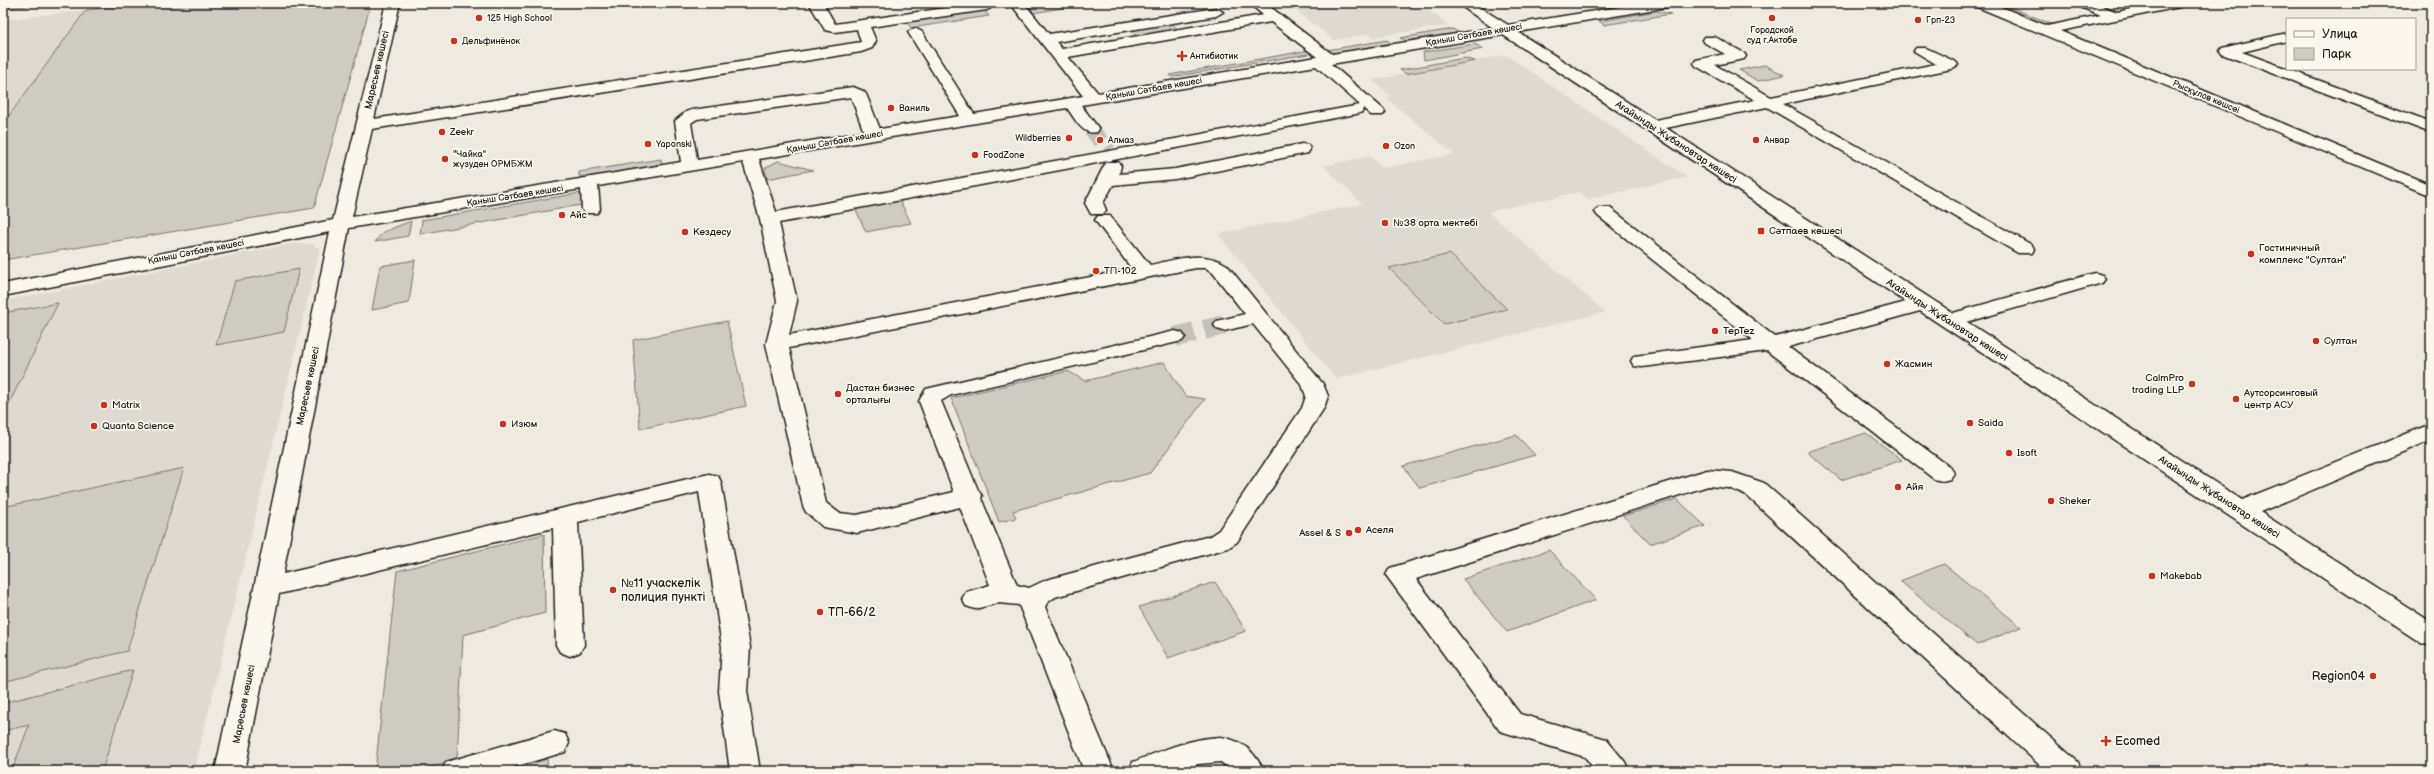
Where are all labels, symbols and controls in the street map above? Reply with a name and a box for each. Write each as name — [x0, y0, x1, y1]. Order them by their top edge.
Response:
marker: 125 High School — [474, 13, 484, 23]
place label: 125 High School — [487, 13, 552, 24]
marker: Городской суд г.Актобе — [1767, 13, 1777, 23]
marker: Грп-23 — [1913, 15, 1923, 25]
place label: Грп-23 — [1926, 15, 1956, 26]
legend — [2286, 18, 2416, 70]
street label: Қаныш Сәтбаев көшесі — [1425, 21, 1523, 49]
place label: Городской суд г.Актобе — [1747, 25, 1797, 46]
text: Улица — [2322, 27, 2358, 42]
street label: Маресьев көшесі — [362, 30, 392, 110]
marker: Дельфинёнок — [449, 36, 459, 46]
place label: Дельфинёнок — [462, 36, 520, 47]
text: Парк — [2322, 47, 2352, 62]
marker: Антибиотик — [1177, 51, 1187, 61]
place label: Антибиотик — [1189, 51, 1238, 62]
street label: Қаныш Сәтбаев көшесі — [1105, 75, 1203, 103]
street label: Рысқұлов көшсеі — [2171, 78, 2241, 116]
street label: Ағайынды Жұбановтар көшесі — [1612, 98, 1739, 186]
marker: Ваниль — [886, 103, 896, 113]
place label: Ваниль — [899, 103, 930, 114]
marker: Zeekr — [437, 127, 447, 137]
place label: Zeekr — [449, 127, 475, 138]
street label: Қаныш Сәтбаев көшесі — [786, 128, 884, 156]
place label: Wildberries — [1015, 133, 1062, 144]
marker: Wildberries — [1064, 133, 1074, 143]
marker: Алмаз — [1095, 135, 1105, 145]
place label: Алмаз — [1107, 135, 1135, 146]
marker: Анвар — [1751, 135, 1761, 145]
place label: Анвар — [1763, 135, 1790, 146]
marker: Yaponski — [643, 139, 653, 149]
place label: Yaponski — [655, 139, 692, 150]
marker: Ozon — [1381, 141, 1391, 151]
place label: Ozon — [1394, 141, 1415, 152]
place label: "Чайка" жүзуден ОРМБЖМ — [453, 149, 532, 170]
marker: FoodZone — [970, 150, 980, 160]
place label: FoodZone — [983, 150, 1025, 161]
marker: "Чайка" жүзуден ОРМБЖМ — [440, 154, 450, 164]
street label: Қаныш Сәтбаев көшесі — [466, 183, 564, 209]
place label: Айс — [569, 209, 587, 221]
marker: Айс — [557, 210, 567, 220]
place label: №38 орта мектебі — [1393, 217, 1478, 229]
marker: №38 орта мектебі — [1380, 218, 1390, 228]
place label: Сәтпаев көшесі — [1769, 225, 1842, 237]
place label: Кездесу — [693, 226, 731, 238]
marker: Сәтпаев көшесі — [1756, 226, 1766, 236]
marker: Кездесу — [680, 227, 690, 237]
street label: Қаныш Сәтбаев көшесі — [147, 237, 245, 267]
place label: Гостиничный комплекс "Султан" — [2259, 242, 2347, 266]
marker: Гостиничный комплекс "Султан" — [2246, 249, 2256, 259]
place label: ТП-102 — [1104, 265, 1137, 277]
marker: ТП-102 — [1091, 266, 1101, 276]
street label: Ағайынды Жұбановтар көшесі — [1883, 276, 2010, 364]
place label: TepTez — [1723, 325, 1755, 337]
marker: TepTez — [1710, 326, 1720, 336]
place label: Султан — [2324, 335, 2357, 347]
marker: Султан — [2311, 336, 2321, 346]
street label: Маресьев көшесі — [294, 346, 322, 426]
place label: Жасмин — [1895, 358, 1932, 370]
marker: Жасмин — [1882, 359, 1892, 369]
place label: CalmPro trading LLP — [2132, 372, 2185, 396]
marker: CalmPro trading LLP — [2187, 379, 2197, 389]
place label: Дастан бизнес орталығы — [846, 382, 915, 406]
place label: Аутсорсинговый центр АСУ — [2243, 387, 2318, 411]
marker: Дастан бизнес орталығы — [833, 389, 843, 399]
marker: Аутсорсинговый центр АСУ — [2231, 394, 2241, 404]
place label: Matrix — [112, 399, 140, 411]
marker: Matrix — [99, 400, 109, 410]
place label: Saida — [1978, 417, 2004, 429]
place label: Изюм — [511, 418, 537, 430]
marker: Saida — [1965, 418, 1975, 428]
marker: Изюм — [498, 419, 508, 429]
place label: Quanta Science — [102, 420, 174, 432]
marker: Quanta Science — [89, 421, 99, 431]
place label: Isoft — [2017, 447, 2037, 459]
marker: Isoft — [2004, 448, 2014, 458]
street label: Ағайынды Жұбановтар көшесі — [2155, 453, 2282, 541]
place label: Айя — [1905, 481, 1924, 493]
marker: Айя — [1893, 482, 1903, 492]
place label: Sheker — [2059, 495, 2091, 507]
marker: Sheker — [2046, 496, 2056, 506]
place label: Аселя — [1365, 524, 1394, 536]
marker: Аселя — [1353, 525, 1363, 535]
place label: Assel & S — [1299, 527, 1341, 539]
marker: Assel & S — [1344, 528, 1354, 538]
place label: Makebab — [2160, 570, 2202, 582]
marker: Makebab — [2147, 571, 2157, 581]
place label: №11 учаскелік полиция пункті — [621, 576, 706, 605]
marker: №11 учаскелік полиция пункті — [608, 585, 618, 595]
place label: ТП-66/2 — [828, 605, 876, 620]
marker: ТП-66/2 — [815, 607, 825, 617]
street label: Маресьев көшесі — [230, 663, 258, 745]
place label: Region04 — [2312, 669, 2366, 684]
marker: Region04 — [2368, 671, 2378, 681]
place label: Ecomed — [2115, 734, 2160, 749]
marker: Ecomed — [2100, 735, 2112, 747]

